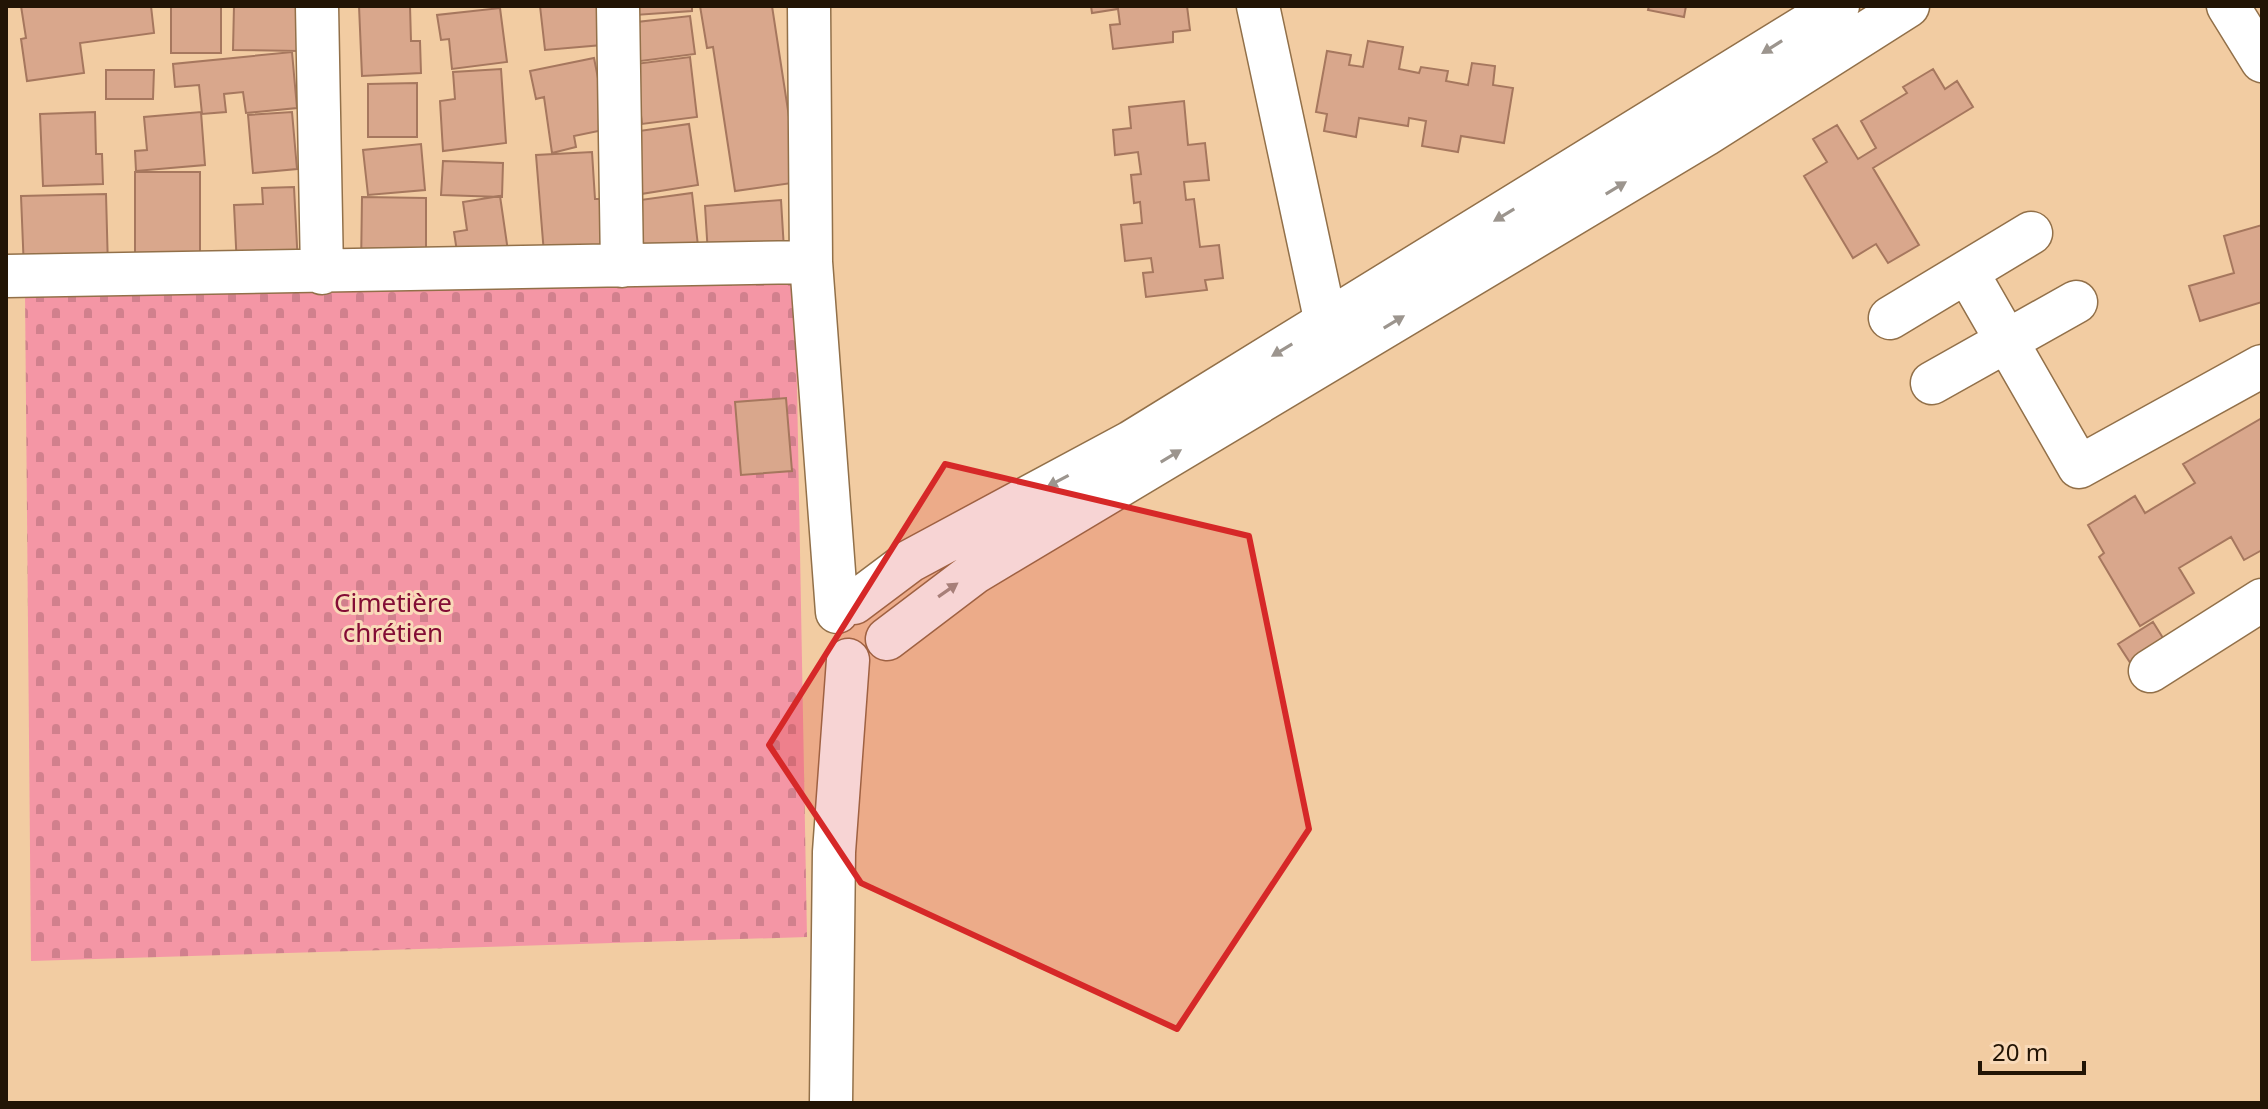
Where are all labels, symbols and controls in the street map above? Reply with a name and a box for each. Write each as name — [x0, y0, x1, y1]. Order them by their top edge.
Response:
one-way arrow — [1761, 40, 1783, 54]
one-way arrow — [1605, 181, 1627, 195]
one-way arrow — [1493, 207, 1515, 221]
one-way arrow — [1383, 315, 1405, 329]
one-way arrow — [1271, 343, 1293, 357]
one-way arrow — [1160, 449, 1182, 463]
one-way arrow — [1046, 475, 1069, 488]
one-way arrow — [938, 583, 959, 598]
park label: Cimetière chrétien — [334, 584, 452, 650]
scale bar — [1980, 1025, 2084, 1075]
text: 20 m — [1992, 1035, 2048, 1068]

